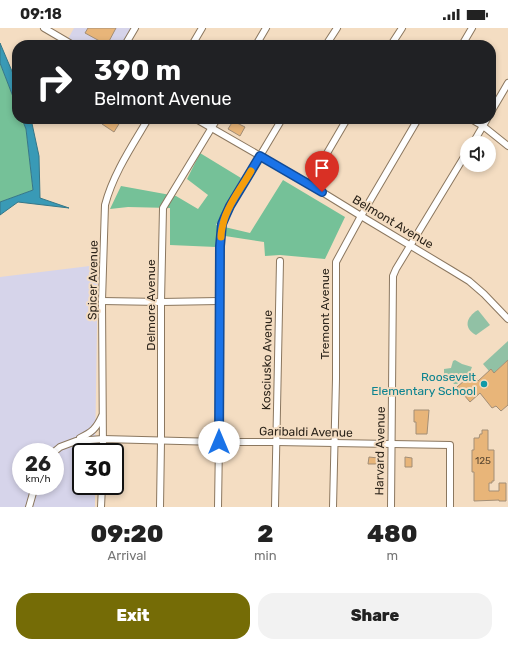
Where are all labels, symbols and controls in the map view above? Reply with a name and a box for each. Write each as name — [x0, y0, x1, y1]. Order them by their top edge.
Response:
text: 09:18 — [20, 5, 62, 23]
text: 390 m — [94, 54, 181, 87]
icon: right — [28, 56, 80, 108]
text: Belmont Avenue — [94, 88, 232, 110]
map controls — [460, 136, 496, 172]
button: sound — [460, 136, 496, 172]
pin — [305, 151, 339, 192]
icon: arrive — [311, 157, 333, 179]
street label: Belmont Avenue — [350, 192, 436, 252]
street label: Spicer Avenue — [85, 240, 101, 320]
street label: Delmore Avenue — [144, 259, 158, 351]
street label: Tremont Avenue — [318, 268, 332, 360]
street label: Kosciusko Avenue — [259, 310, 275, 410]
place label: Roosevelt Elementary School — [371, 370, 476, 398]
marker: Roosevelt Elementary School — [479, 379, 489, 389]
street label: Harvard Avenue — [372, 406, 388, 496]
position arrow — [198, 421, 240, 463]
street label: Garibaldi Avenue — [259, 424, 353, 440]
speed limit sign: 30 — [72, 443, 124, 495]
text: 26 — [25, 452, 51, 476]
house number: 125 — [475, 455, 491, 467]
text: km/h — [26, 473, 50, 485]
text: 09:20 — [90, 520, 164, 548]
text: 2 — [257, 520, 273, 548]
text: 480 — [367, 520, 418, 548]
text: Arrival — [107, 548, 147, 563]
text: min — [254, 548, 277, 563]
text: m — [387, 548, 398, 563]
button: Exit — [16, 593, 250, 639]
button: Share — [258, 593, 492, 639]

